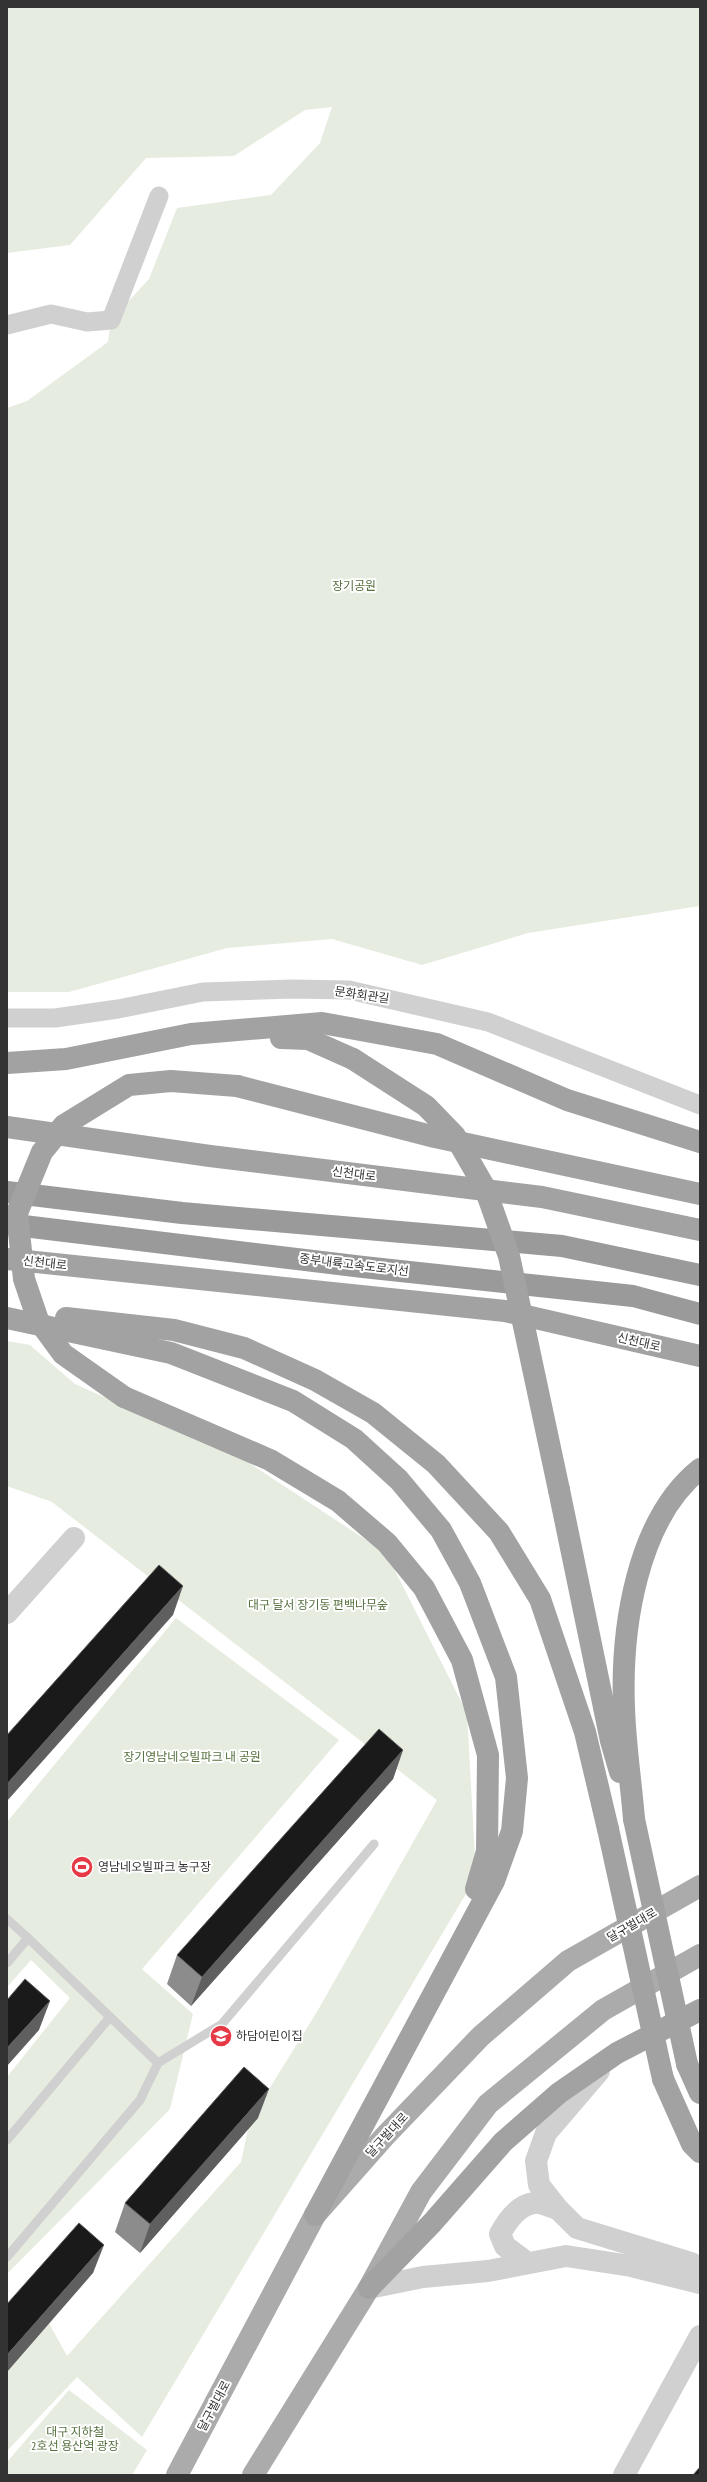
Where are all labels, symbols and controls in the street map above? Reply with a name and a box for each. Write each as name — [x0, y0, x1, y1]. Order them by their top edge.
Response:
park label: 장기공원 — [332, 578, 376, 593]
street label: 문화회관길 — [334, 983, 390, 1006]
street label: 신천대로 — [331, 1163, 377, 1184]
street label: 중부내륙고속도로지선 — [298, 1250, 410, 1279]
street label: 신천대로 — [22, 1253, 68, 1272]
street label: 신천대로 — [616, 1329, 662, 1354]
park label: 대구 달서 장기동 편백나무숲 — [248, 1597, 388, 1612]
park label: 장기영남네오빌파크 내 공원 — [123, 1749, 261, 1764]
sports icon: 영남네오빌파크 농구장 — [69, 1854, 95, 1880]
place label: 영남네오빌파크 농구장 — [98, 1859, 211, 1874]
street label: 달구벌대로 — [604, 1904, 659, 1945]
school or university icon: 하담어린이집 — [208, 2023, 234, 2049]
place label: 하담어린이집 — [236, 2028, 302, 2043]
street label: 달구벌대로 — [362, 2109, 411, 2160]
street label: 달구벌대로 — [194, 2378, 233, 2434]
park label: 대구 지하철 2호선 용산역 광장 — [31, 2424, 119, 2453]

